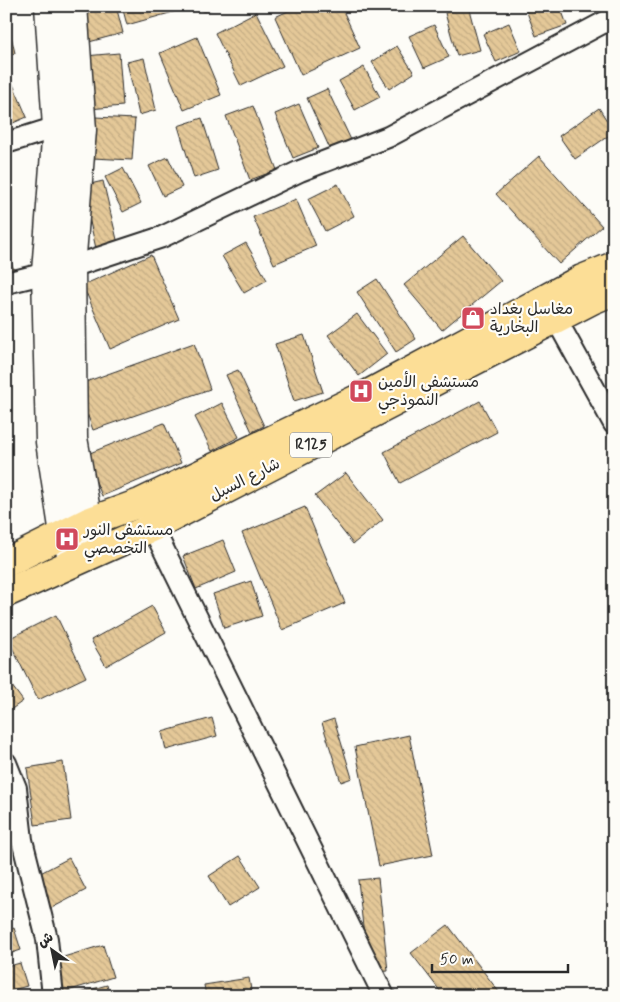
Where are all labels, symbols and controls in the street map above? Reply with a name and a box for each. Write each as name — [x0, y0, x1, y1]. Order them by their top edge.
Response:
place label: مغاسل بغداد البخارية — [490, 299, 573, 338]
shop icon: مغاسل بغداد البخارية — [460, 305, 486, 331]
place label: مستشفى الأمين النموذجي — [378, 371, 479, 414]
hospital icon: مستشفى الأمين النموذجي — [348, 378, 374, 404]
road number: R125 — [290, 432, 332, 458]
street label: شارع السبل — [206, 453, 284, 507]
place label: مستشفى النور التخصصي — [82, 520, 173, 562]
hospital icon: مستشفى النور التخصصي — [54, 526, 80, 552]
north arrow — [28, 924, 78, 974]
text: ش — [34, 928, 57, 952]
scale bar — [432, 942, 569, 974]
text: 50 m — [440, 950, 474, 970]

